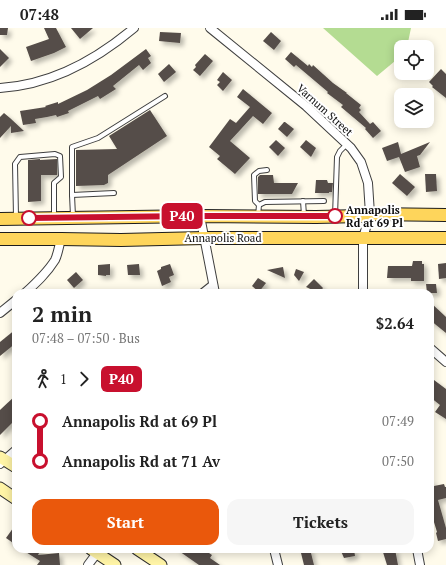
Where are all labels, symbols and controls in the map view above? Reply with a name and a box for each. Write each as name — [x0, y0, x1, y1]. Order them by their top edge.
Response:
text: 07:48 — [20, 4, 59, 24]
map controls — [394, 40, 434, 128]
button: locate — [394, 40, 434, 80]
street label: Varnum Street — [294, 81, 356, 139]
button: layers — [394, 88, 434, 128]
line badge: P40 — [159, 203, 205, 229]
place label: Annapolis Rd at 69 Pl — [346, 203, 403, 230]
text: P40 — [170, 206, 194, 225]
marker: Annapolis Rd at 69 Pl — [327, 208, 343, 224]
unlabelled marker — [21, 210, 37, 226]
street label: Annapolis Road — [184, 231, 262, 245]
text: 2 min — [32, 299, 92, 328]
text: $2.64 — [376, 313, 414, 333]
text: 07:48 – 07:50 · Bus — [32, 329, 140, 347]
icon: walk — [32, 368, 54, 390]
icon: forward — [73, 368, 95, 390]
text: P40 — [109, 369, 134, 388]
text: 1 — [60, 370, 67, 388]
text: Annapolis Rd at 69 Pl — [62, 411, 217, 431]
text: 07:49 — [382, 412, 414, 430]
text: Annapolis Rd at 71 Av — [62, 451, 220, 471]
text: 07:50 — [382, 452, 414, 470]
button: Start — [32, 499, 219, 545]
button: Tickets — [227, 499, 414, 545]

